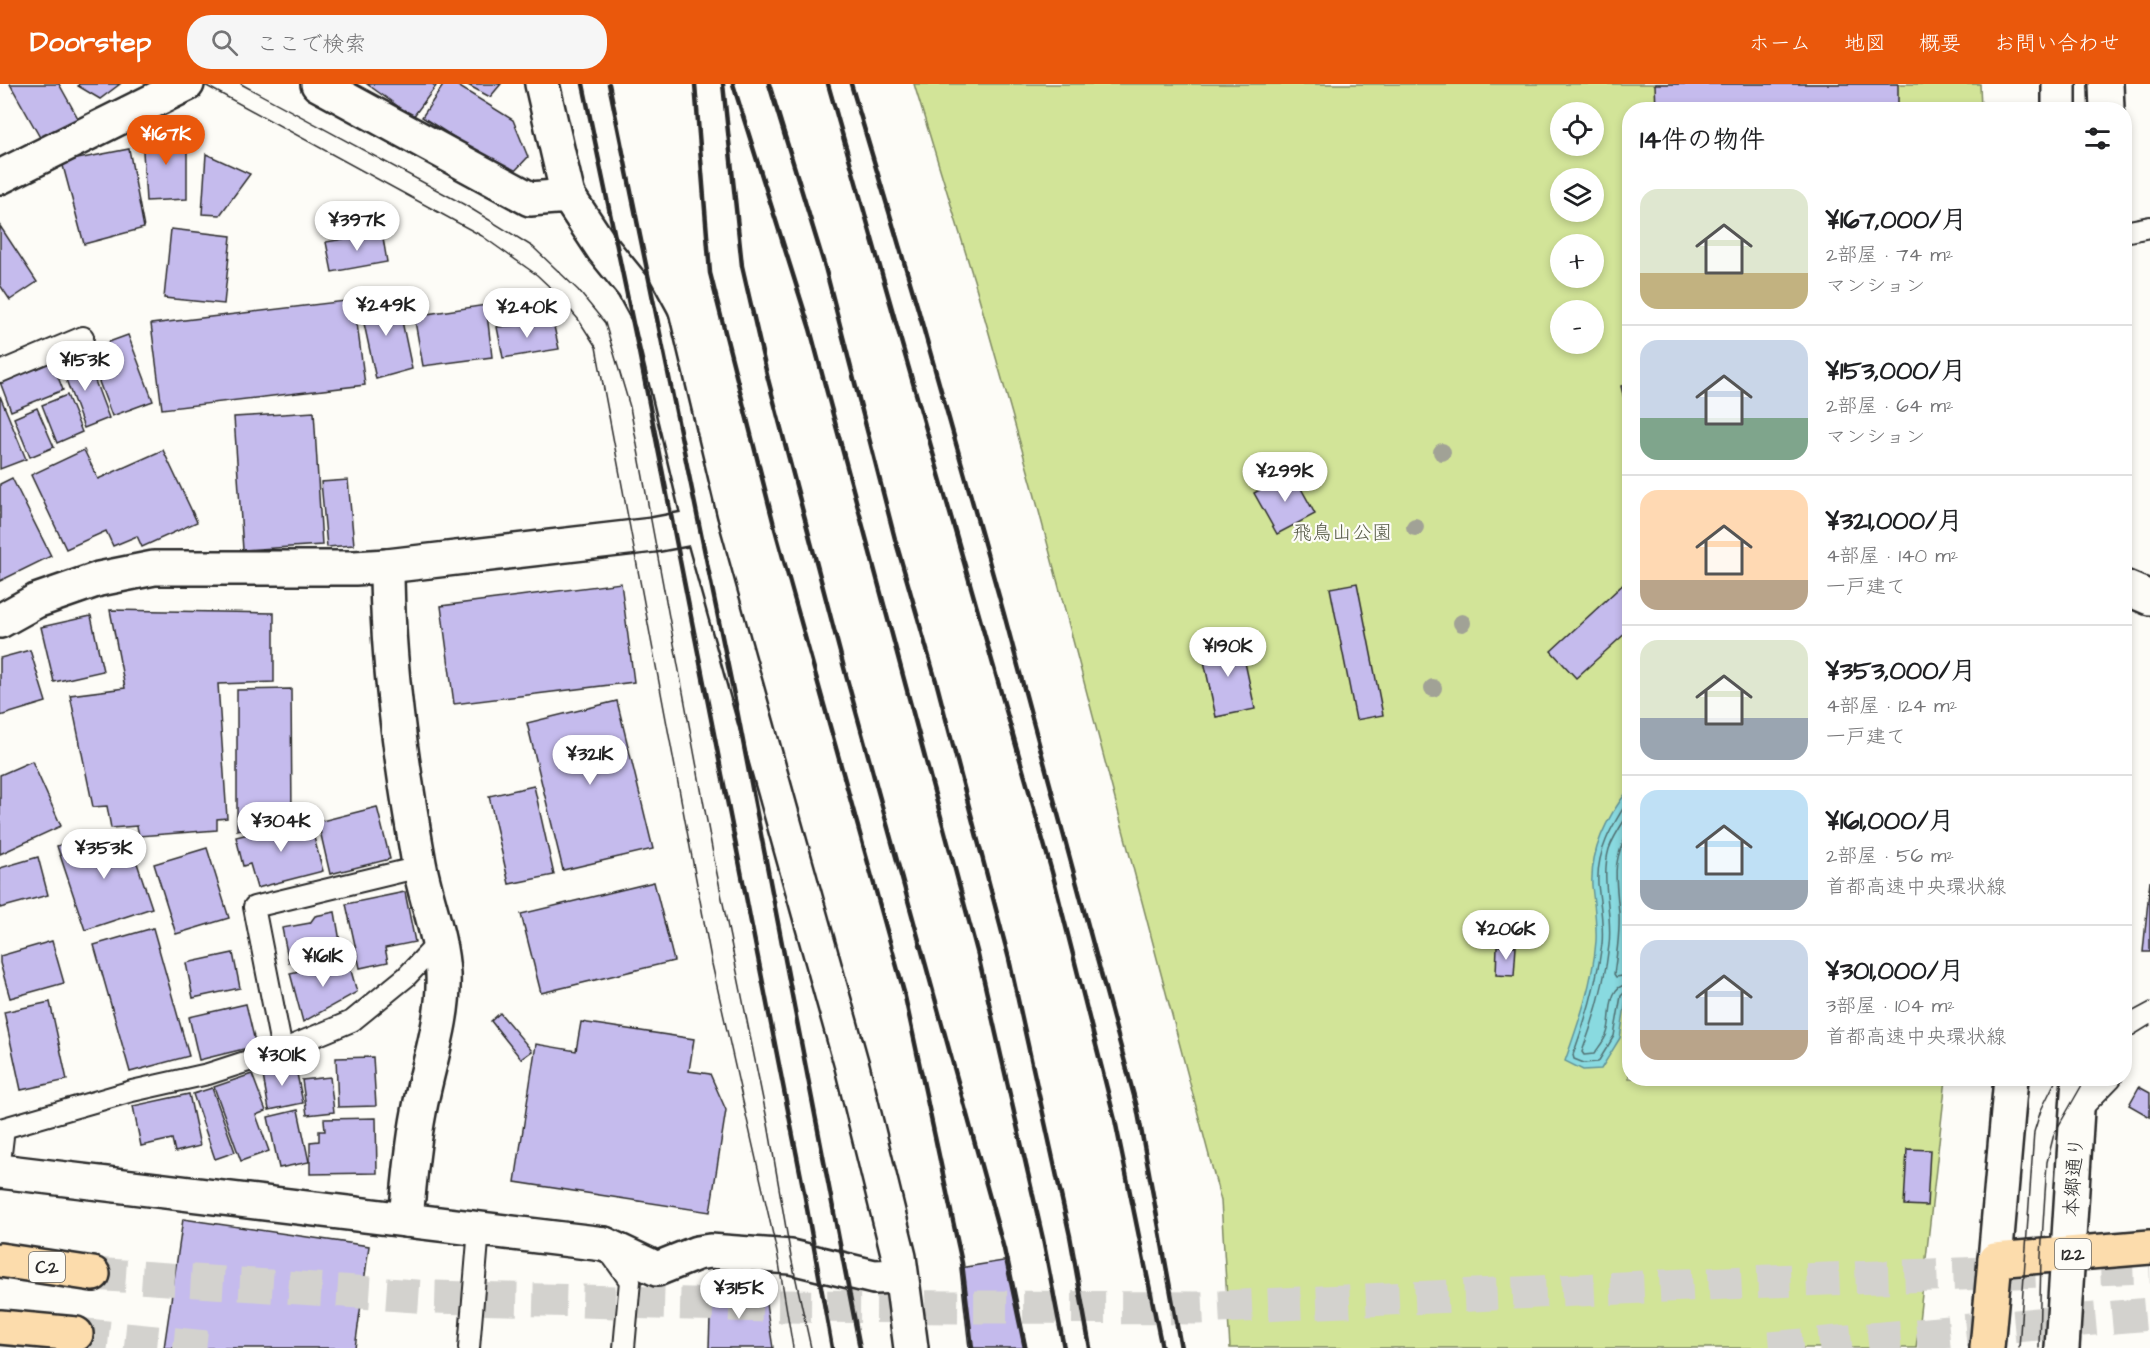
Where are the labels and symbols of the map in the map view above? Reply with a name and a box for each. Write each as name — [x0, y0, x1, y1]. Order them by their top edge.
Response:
pin: ¥167K — [124, 115, 208, 166]
pin: ¥397K — [315, 201, 399, 252]
pin: ¥249K — [344, 286, 428, 337]
pin: ¥240K — [485, 288, 569, 339]
pin: ¥153K — [43, 341, 127, 392]
pin: ¥299K — [1243, 452, 1327, 503]
park label: 飛鳥山公園 — [1292, 519, 1392, 547]
pin: ¥190K — [1186, 627, 1270, 678]
pin: ¥321K — [548, 735, 632, 786]
pin: ¥304K — [239, 802, 323, 853]
pin: ¥353K — [62, 829, 146, 880]
pin: ¥206K — [1464, 910, 1548, 961]
pin: ¥161K — [281, 937, 365, 988]
pin: ¥301K — [240, 1036, 324, 1087]
street label: 本郷通り — [2057, 1136, 2091, 1218]
road number: 122 — [2055, 1239, 2091, 1269]
road number: C2 — [29, 1252, 65, 1282]
pin: ¥315K — [697, 1269, 781, 1320]

